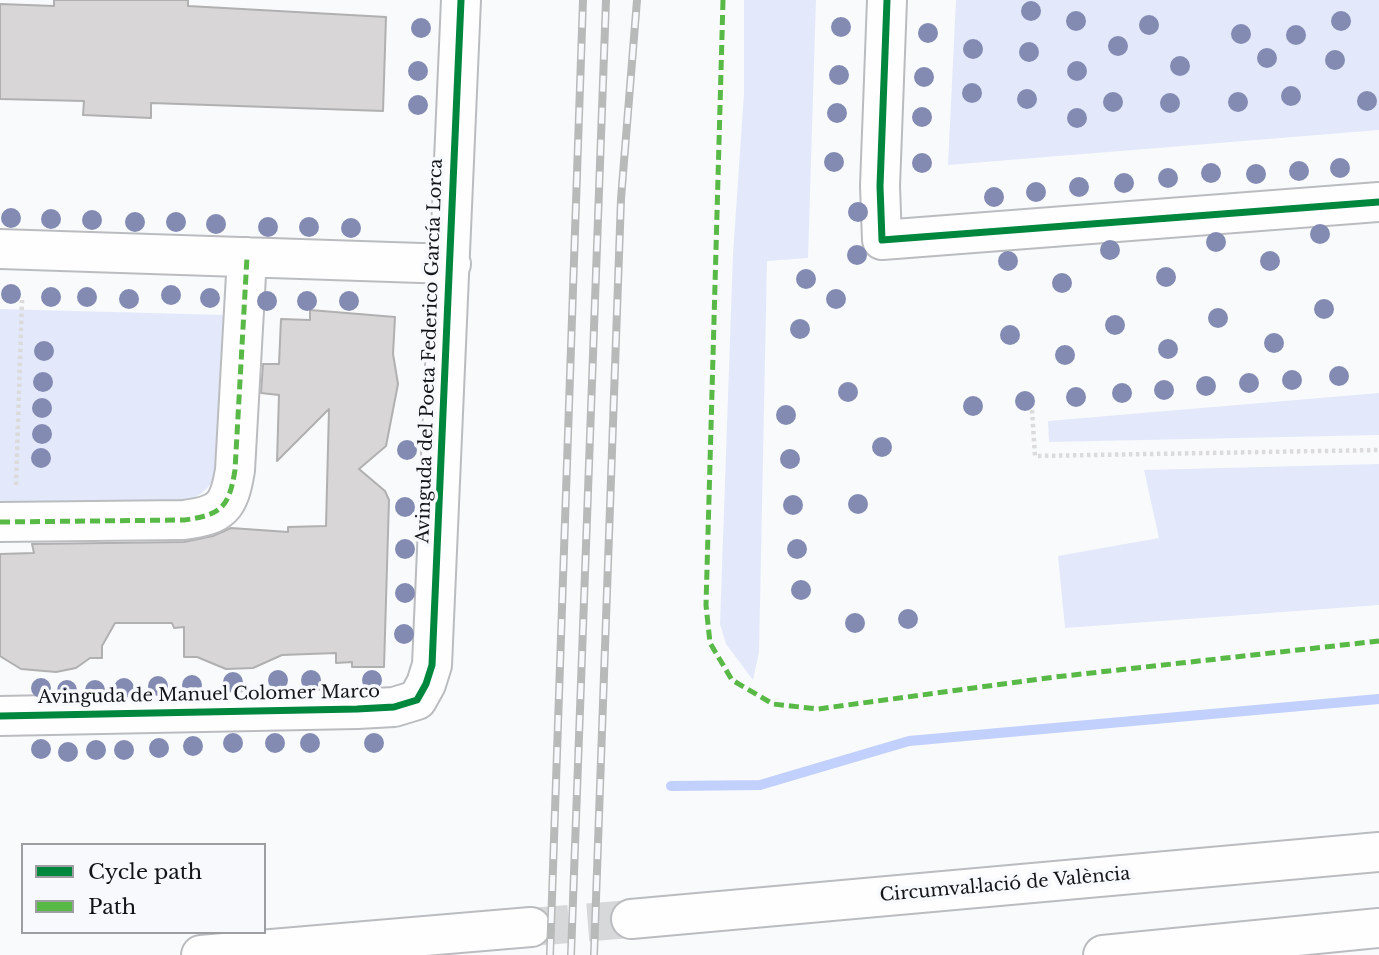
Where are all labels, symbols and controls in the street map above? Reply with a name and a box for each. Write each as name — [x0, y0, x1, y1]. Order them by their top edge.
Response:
street label: Avinguda del Poeta Federico García Lorca — [412, 158, 448, 544]
street label: Avinguda de Manuel Colomer Marco — [38, 681, 380, 709]
legend — [21, 843, 266, 934]
text: Cycle path — [88, 859, 202, 885]
street label: Circumval·lació de València — [879, 863, 1131, 907]
text: Path — [88, 894, 136, 920]

